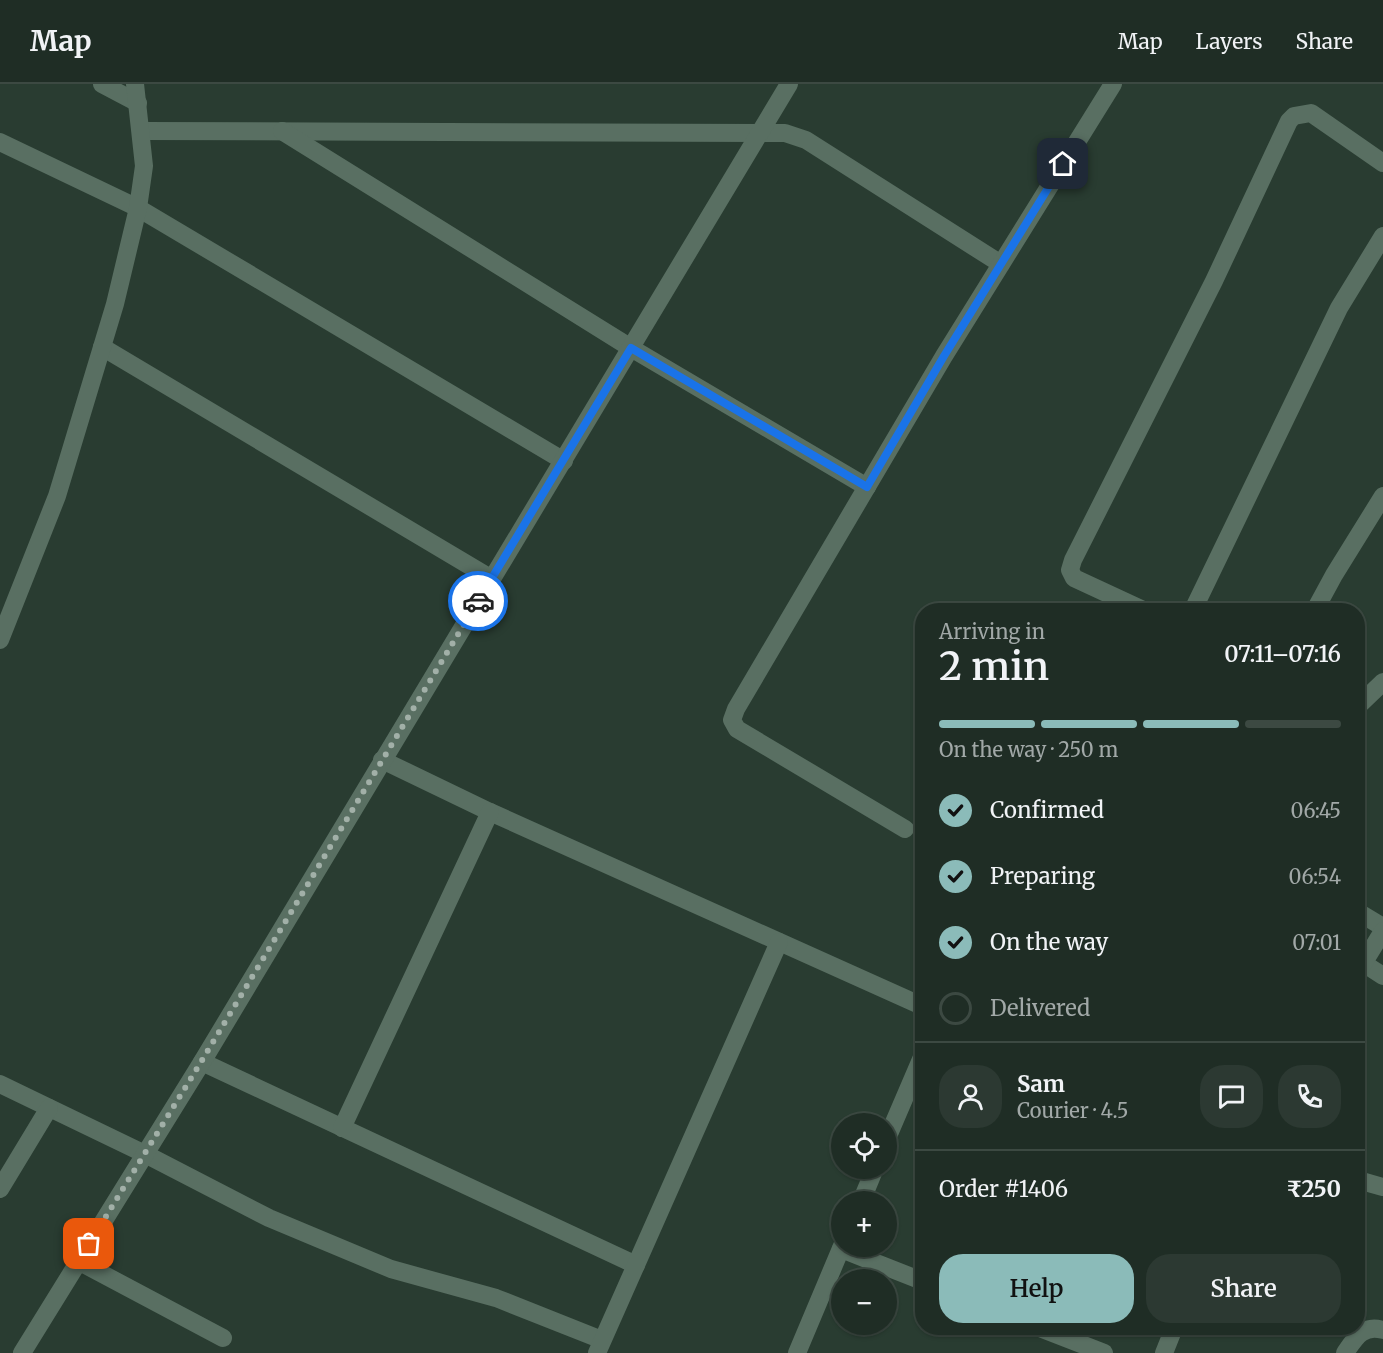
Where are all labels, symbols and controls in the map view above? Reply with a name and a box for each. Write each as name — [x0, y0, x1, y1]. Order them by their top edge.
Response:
text: Map — [30, 23, 92, 59]
text: Map — [1118, 28, 1163, 55]
text: Layers — [1196, 28, 1263, 55]
text: Share — [1296, 28, 1353, 55]
pin — [1037, 138, 1088, 189]
icon: home — [1046, 147, 1079, 180]
courier — [448, 571, 508, 631]
icon: car — [462, 585, 495, 618]
text: Arriving in — [939, 619, 1045, 644]
text: 07:11–07:16 — [1224, 640, 1341, 668]
text: 2 min — [939, 642, 1049, 691]
text: On the way · 250 m — [939, 737, 1118, 762]
icon: check — [939, 794, 972, 827]
text: Confirmed — [990, 796, 1104, 824]
text: 06:45 — [1291, 798, 1341, 823]
icon: check — [939, 860, 972, 893]
text: Preparing — [990, 862, 1095, 890]
text: 06:54 — [1289, 864, 1341, 889]
icon: check — [939, 926, 972, 959]
text: On the way — [990, 928, 1108, 956]
text: 07:01 — [1292, 930, 1341, 955]
text: Delivered — [990, 994, 1090, 1022]
button: person — [939, 1065, 1002, 1128]
button: chat — [1200, 1065, 1263, 1128]
button: phone — [1278, 1065, 1341, 1128]
text: Sam — [1017, 1070, 1065, 1098]
text: Courier · 4.5 — [1017, 1098, 1129, 1123]
map controls — [831, 1113, 897, 1335]
button: locate — [831, 1113, 897, 1179]
text: Order #1406 — [939, 1175, 1068, 1203]
text: ₹250 — [1286, 1175, 1341, 1203]
button: + — [831, 1191, 897, 1257]
pin — [63, 1218, 114, 1269]
icon: bag — [72, 1227, 105, 1260]
button: Help — [939, 1254, 1134, 1323]
button: Share — [1146, 1254, 1341, 1323]
button: − — [831, 1269, 897, 1335]

